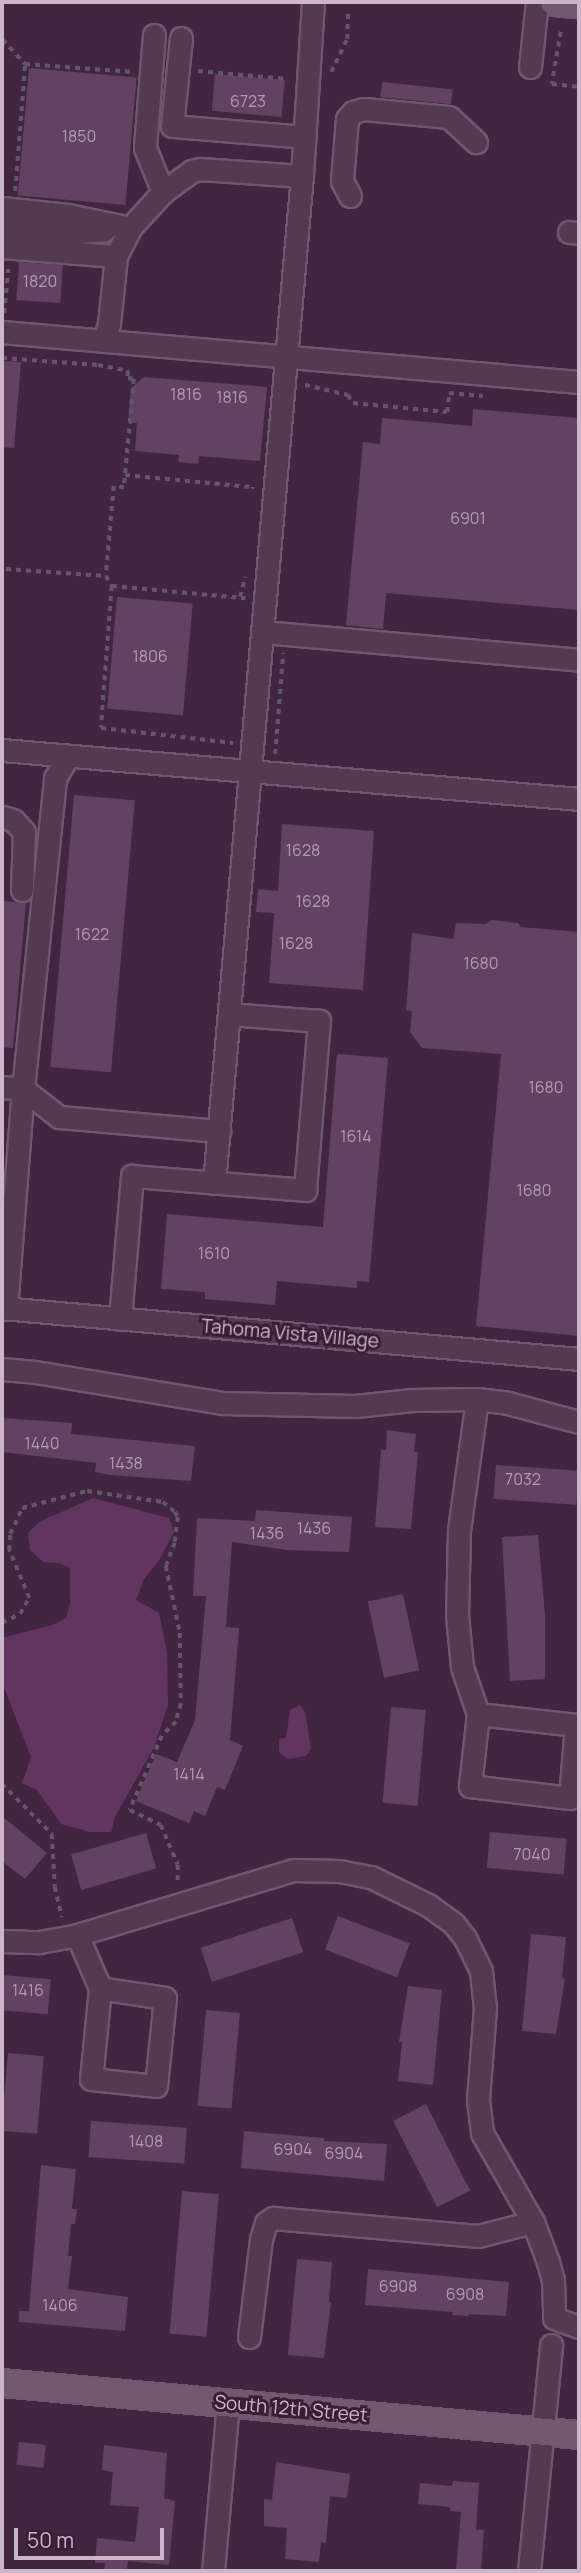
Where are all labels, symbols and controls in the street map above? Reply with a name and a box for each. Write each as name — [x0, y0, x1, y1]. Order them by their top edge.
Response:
house number: 6723 — [230, 91, 266, 111]
house number: 1850 — [62, 126, 96, 146]
house number: 1820 — [23, 271, 57, 291]
house number: 1816 — [170, 384, 202, 404]
house number: 1816 — [216, 387, 248, 407]
house number: 6901 — [450, 508, 486, 528]
house number: 1806 — [132, 646, 168, 666]
house number: 1628 — [286, 840, 320, 860]
house number: 1628 — [296, 891, 330, 911]
house number: 1622 — [75, 924, 109, 944]
house number: 1628 — [279, 933, 313, 953]
house number: 1680 — [463, 953, 499, 973]
house number: 1680 — [528, 1077, 564, 1097]
house number: 1614 — [340, 1126, 372, 1146]
house number: 1680 — [516, 1180, 552, 1200]
house number: 1610 — [198, 1243, 230, 1263]
street label: Tahoma Vista Village — [200, 1315, 380, 1353]
house number: 1440 — [24, 1433, 60, 1453]
house number: 1438 — [109, 1453, 143, 1473]
house number: 7032 — [505, 1469, 541, 1489]
house number: 1436 — [297, 1518, 331, 1538]
house number: 1436 — [250, 1523, 284, 1543]
house number: 1414 — [173, 1764, 205, 1784]
house number: 7040 — [514, 1844, 550, 1864]
house number: 1416 — [12, 1980, 44, 2000]
house number: 1408 — [129, 2131, 163, 2151]
house number: 6904 — [274, 2139, 312, 2159]
house number: 6904 — [325, 2143, 363, 2163]
house number: 6908 — [379, 2276, 417, 2296]
house number: 6908 — [446, 2284, 484, 2304]
house number: 1406 — [42, 2295, 78, 2315]
street label: South 12th Street — [213, 2391, 369, 2427]
scale bar — [18, 2514, 168, 2558]
text: 50 m — [27, 2526, 74, 2554]

